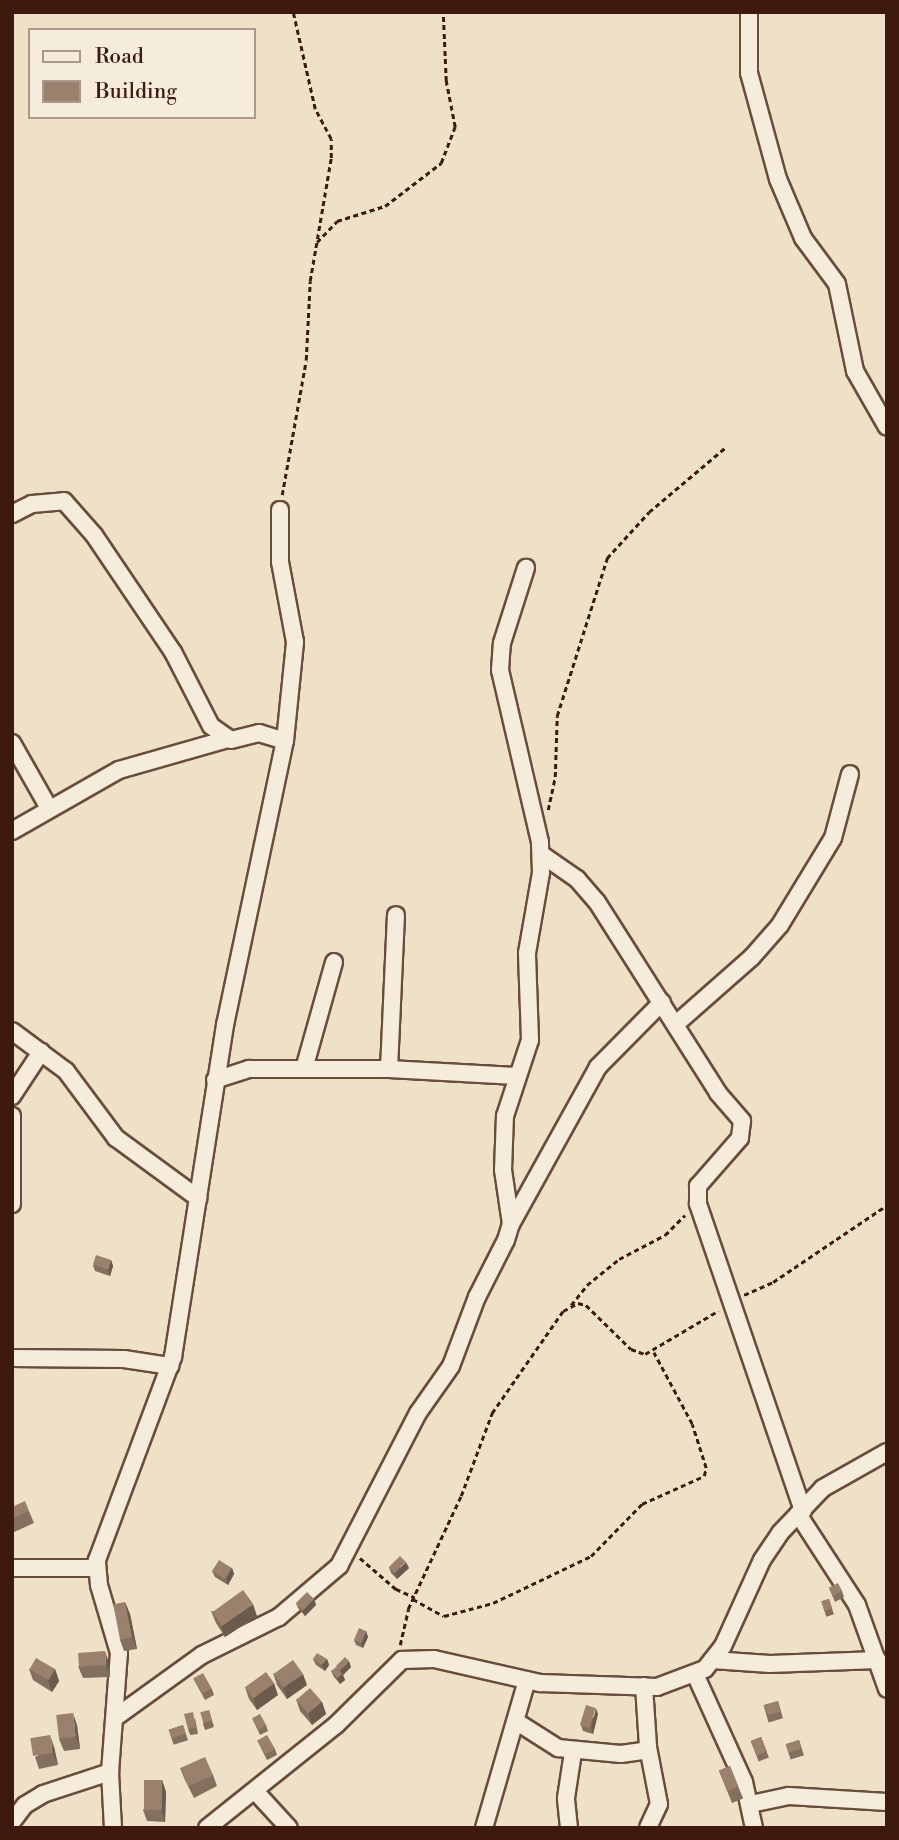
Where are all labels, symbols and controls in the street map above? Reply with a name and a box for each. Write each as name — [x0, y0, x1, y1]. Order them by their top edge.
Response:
legend — [28, 28, 256, 119]
text: Road — [95, 44, 144, 70]
text: Building — [95, 79, 177, 105]

